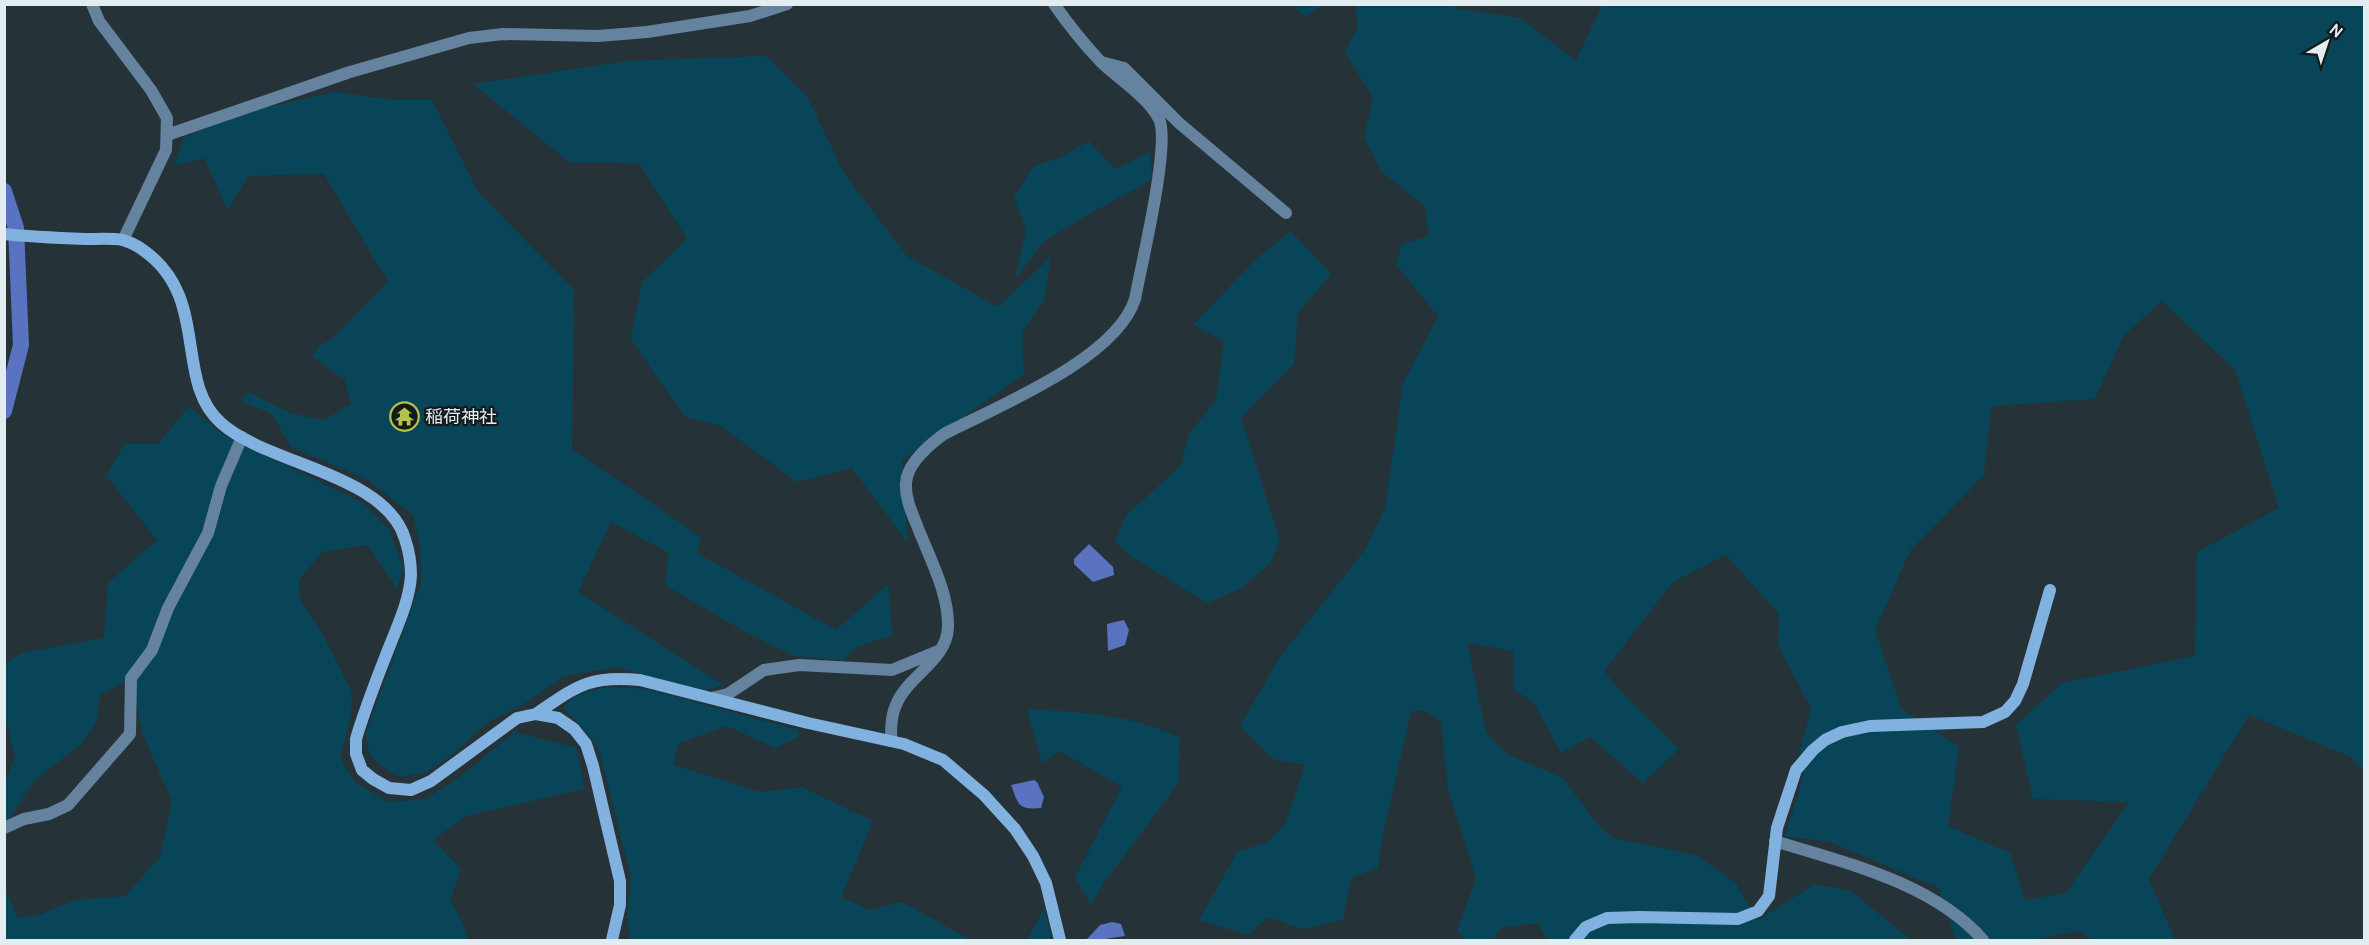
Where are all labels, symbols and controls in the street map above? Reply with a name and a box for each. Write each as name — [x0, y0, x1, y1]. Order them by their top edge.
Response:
north arrow — [2297, 12, 2357, 72]
text: N — [2326, 20, 2346, 42]
temple icon: 稲荷神社 — [388, 401, 420, 433]
place label: 稲荷神社 — [425, 406, 497, 428]

